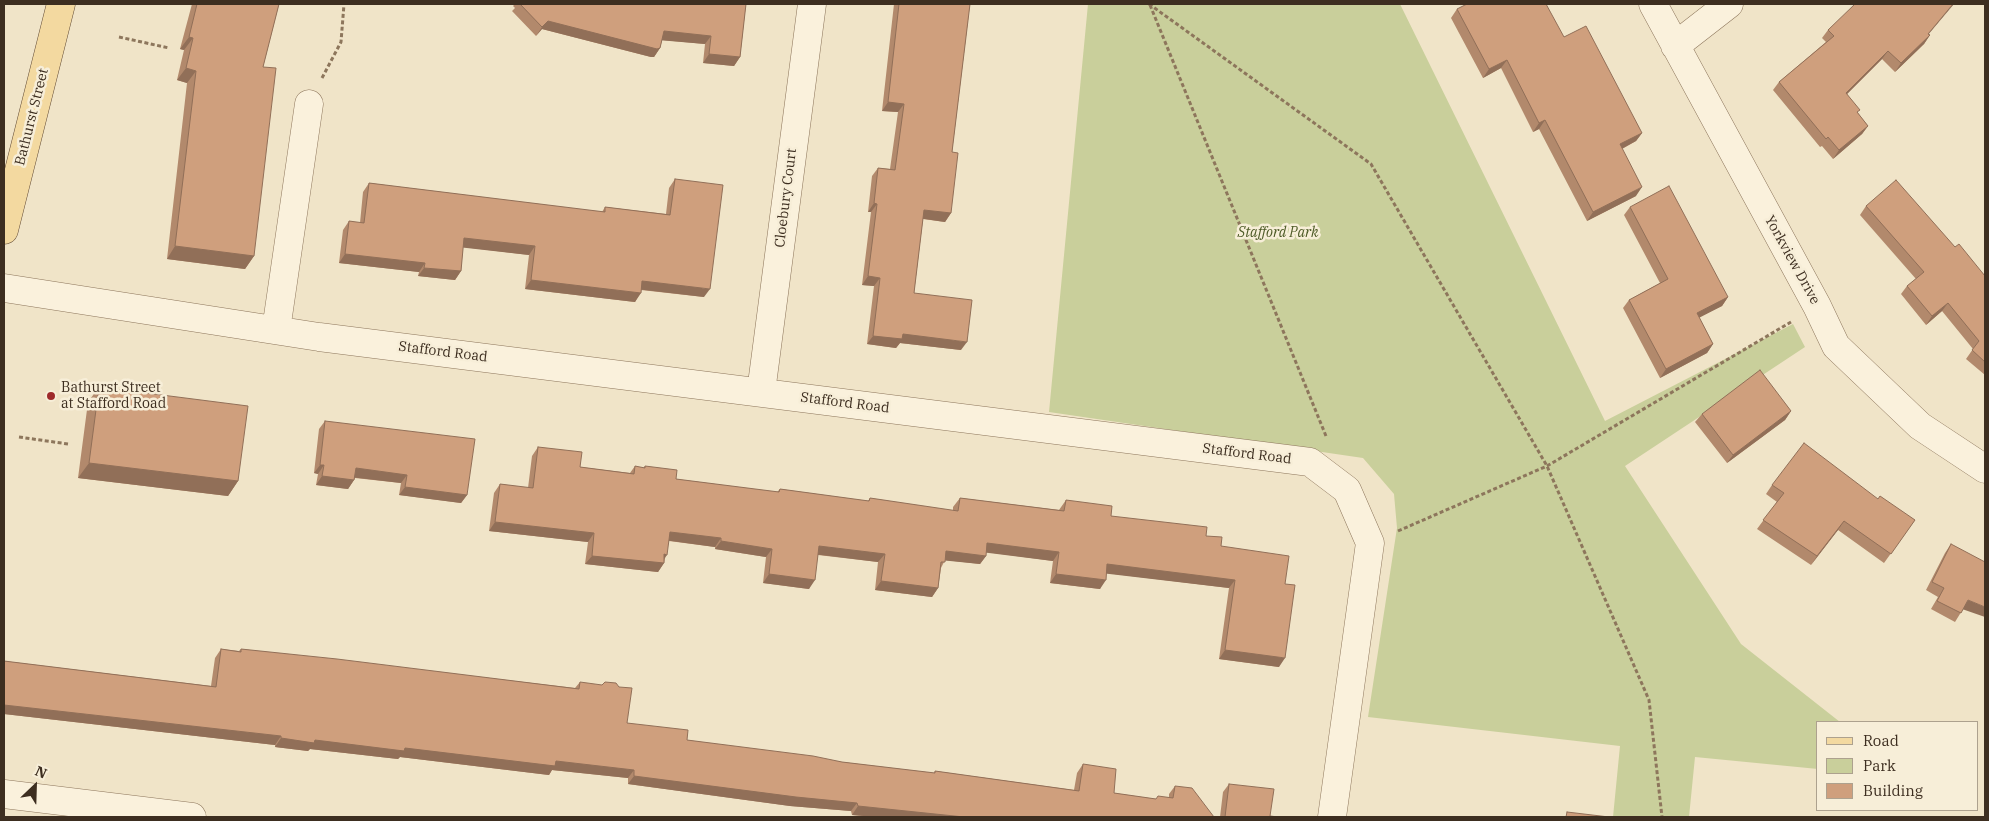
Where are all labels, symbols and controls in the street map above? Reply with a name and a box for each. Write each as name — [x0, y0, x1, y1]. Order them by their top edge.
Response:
street label: Bathurst Street — [12, 67, 52, 167]
street label: Cloebury Court — [772, 147, 800, 249]
street label: Yorkview Drive — [1761, 213, 1823, 307]
park label: Stafford Park — [1237, 225, 1319, 241]
street label: Stafford Road — [398, 338, 488, 366]
place label: Bathurst Street at Stafford Road — [61, 380, 166, 412]
street label: Stafford Road — [800, 389, 890, 417]
marker: Bathurst Street at Stafford Road — [45, 390, 57, 402]
street label: Stafford Road — [1202, 440, 1292, 468]
legend — [1816, 721, 1979, 811]
text: Road — [1863, 731, 1899, 750]
text: Park — [1863, 756, 1896, 775]
north arrow — [10, 761, 60, 811]
text: N — [32, 762, 50, 783]
text: Building — [1863, 781, 1923, 800]

